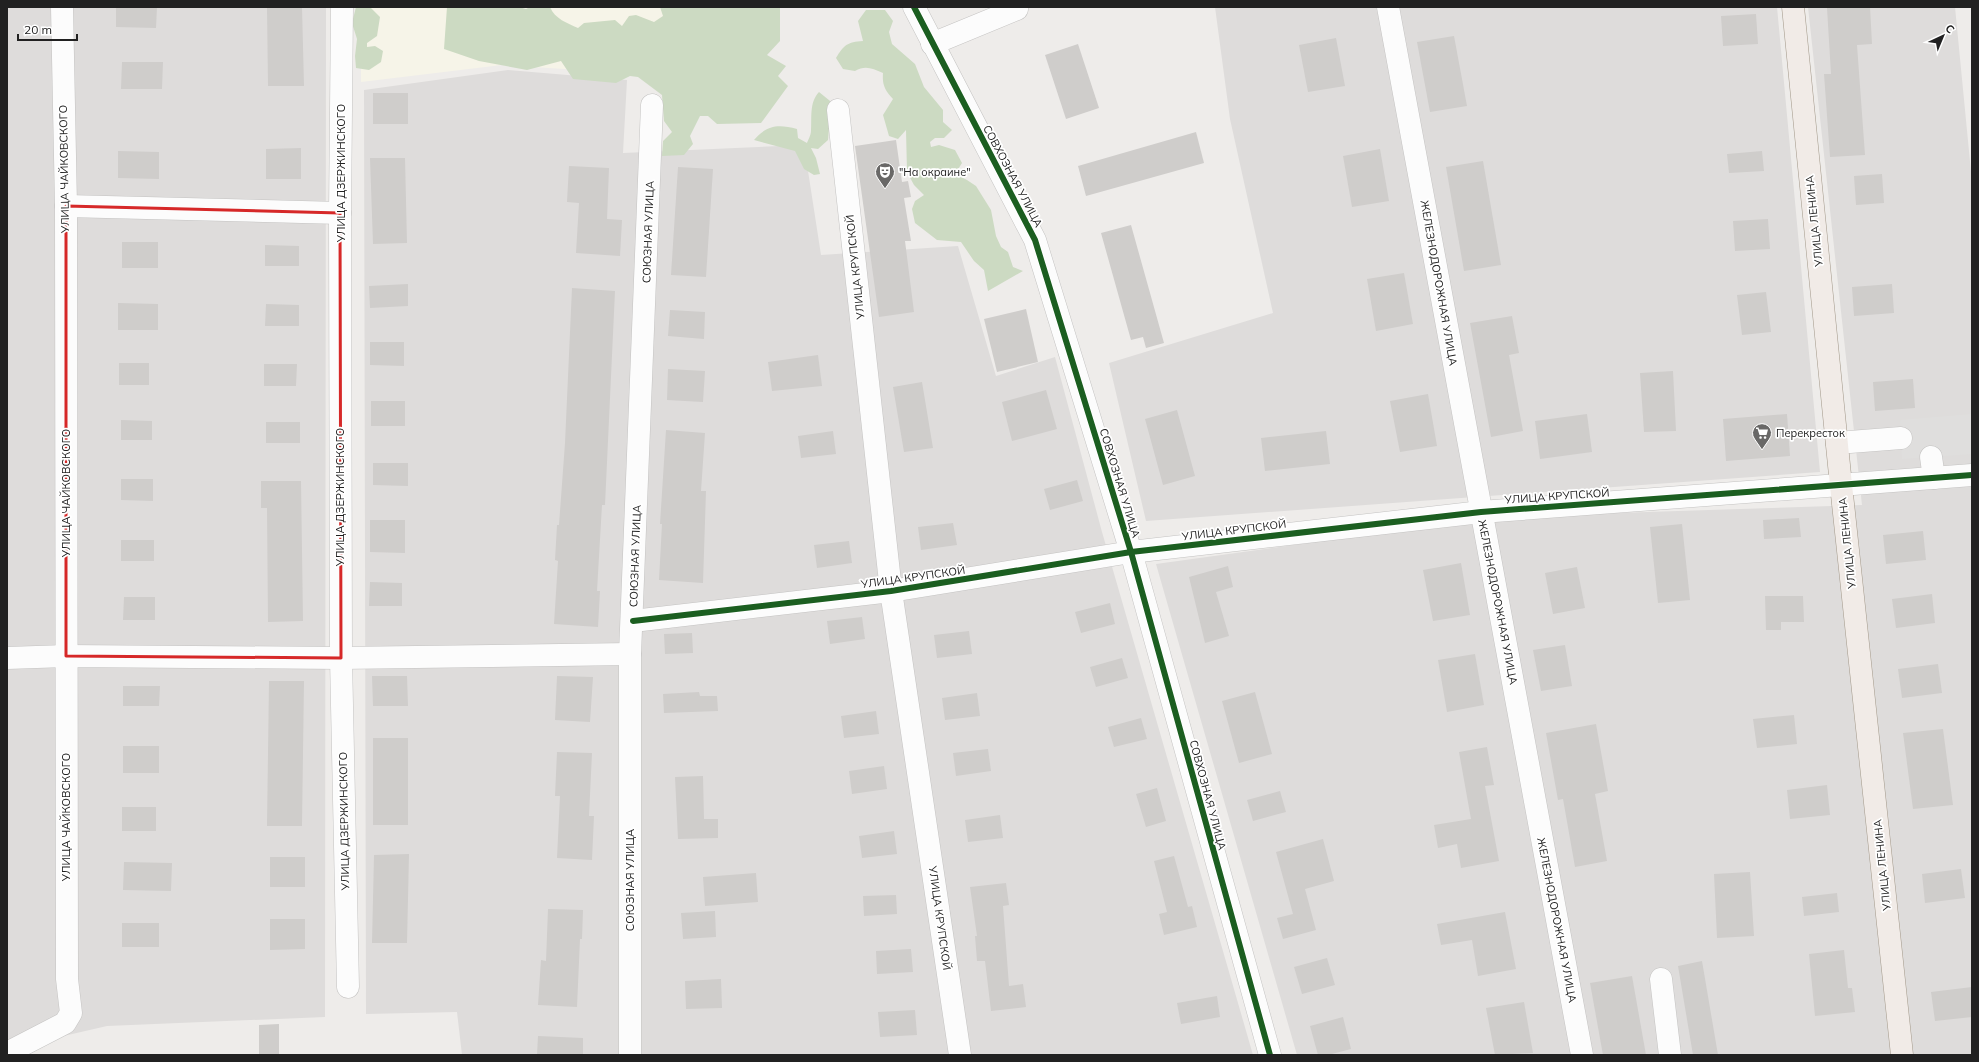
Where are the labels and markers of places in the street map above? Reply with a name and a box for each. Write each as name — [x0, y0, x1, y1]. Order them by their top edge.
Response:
theatre icon: "На окраине" — [874, 161, 896, 189]
place label: "На окраине" — [899, 165, 971, 179]
supermarket icon: Перекресток — [1751, 422, 1773, 450]
place label: Перекресток — [1776, 426, 1845, 440]

